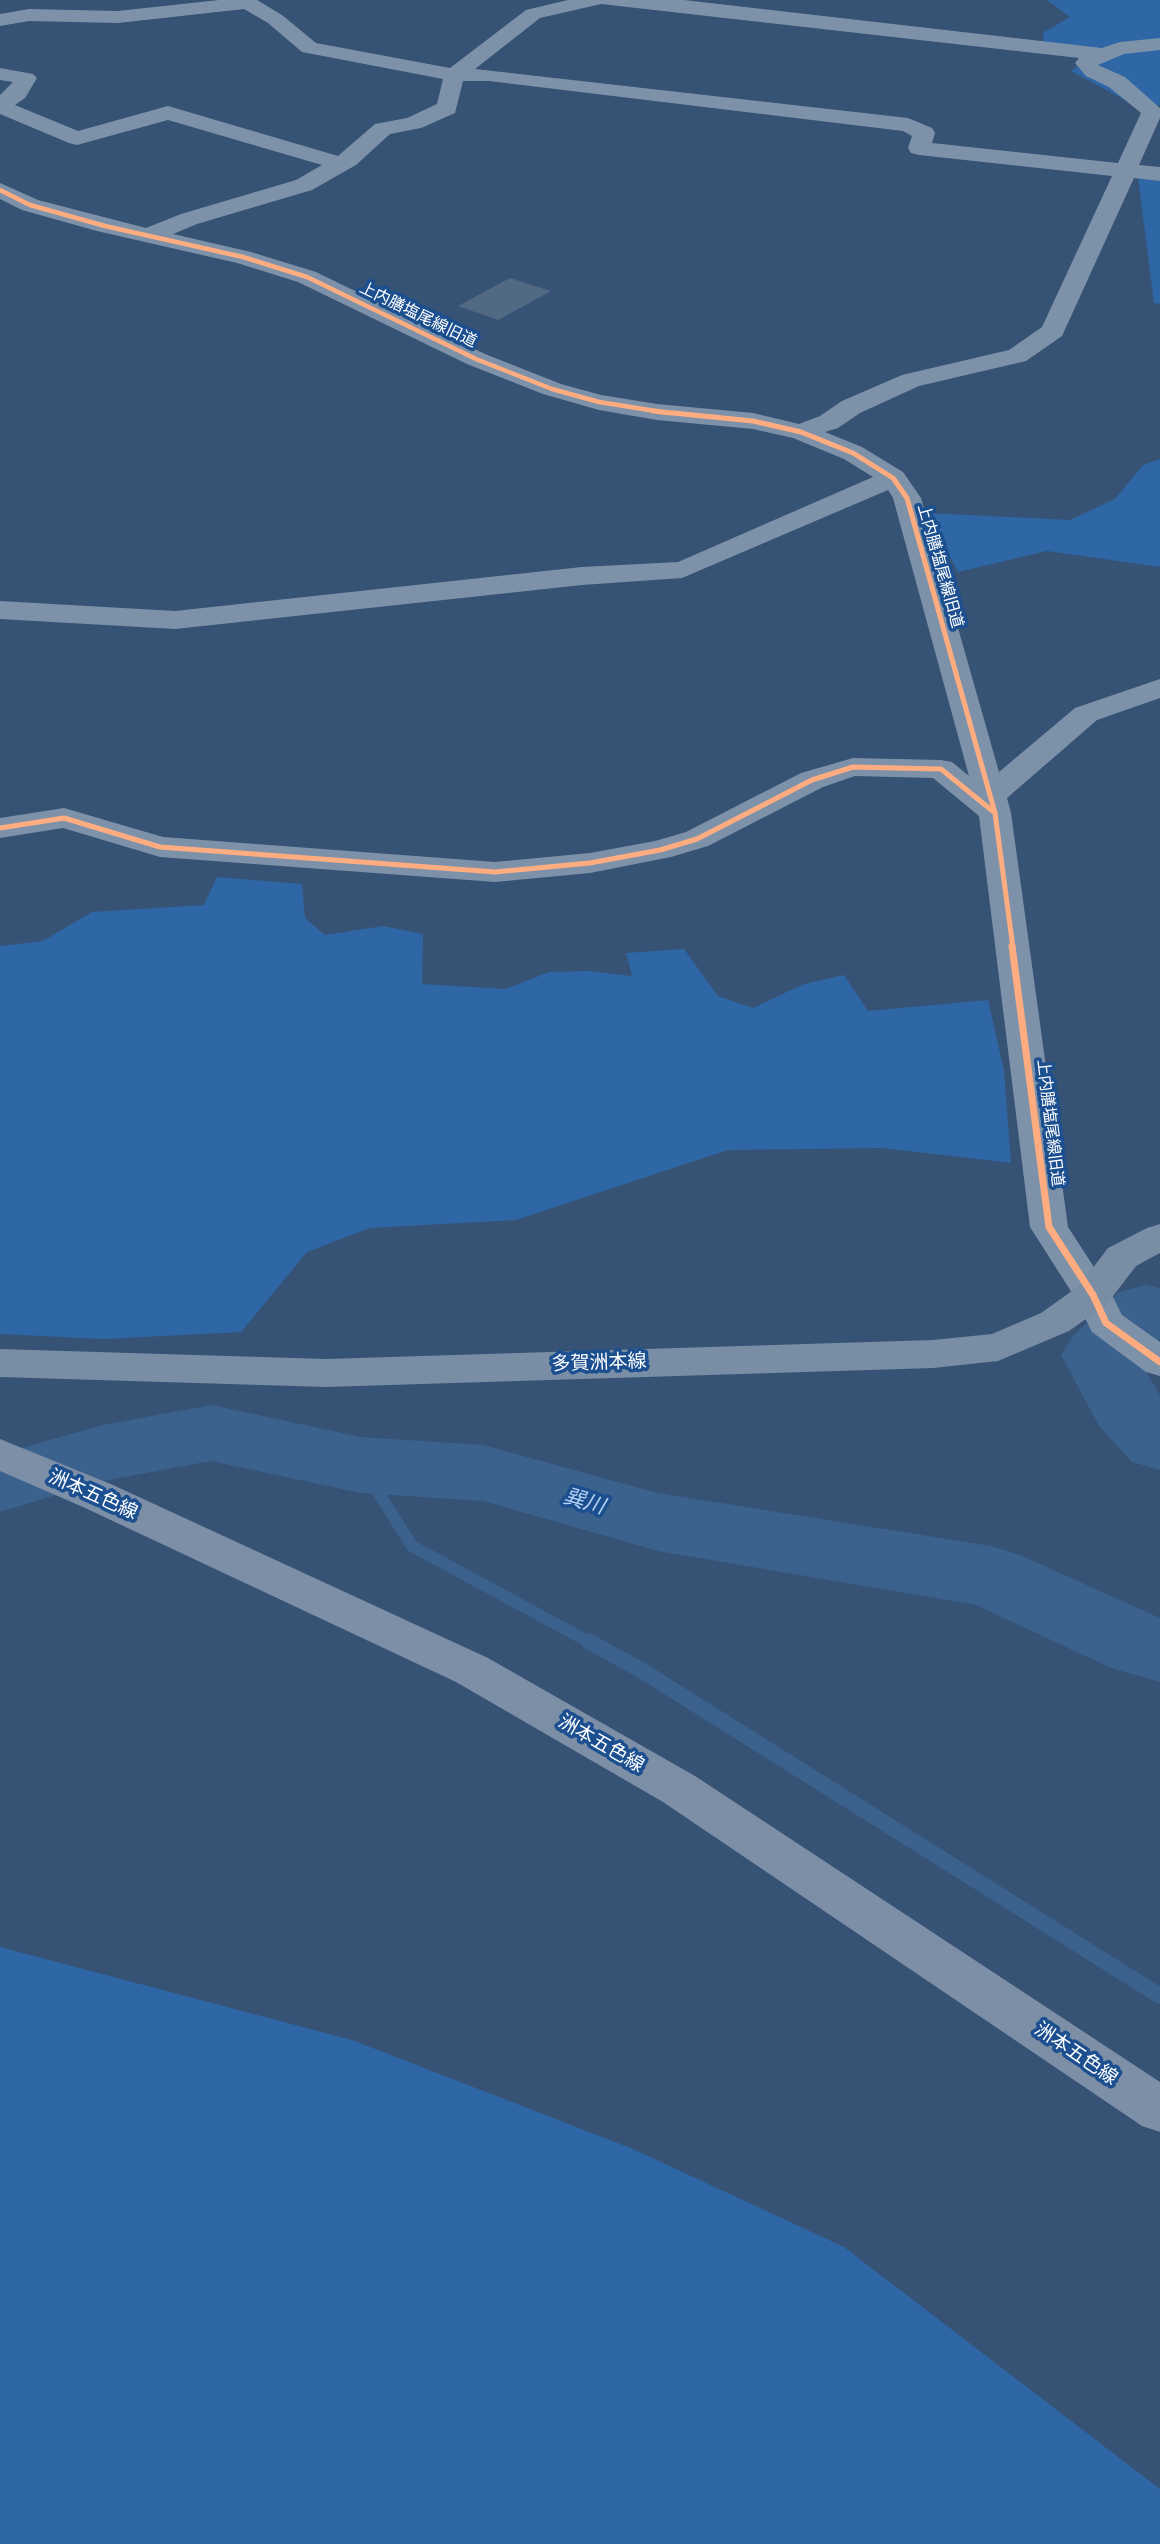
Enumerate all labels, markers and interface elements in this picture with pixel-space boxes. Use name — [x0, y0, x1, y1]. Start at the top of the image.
street label: 上内膳塩尾線旧道 — [356, 278, 480, 352]
street label: 上内膳塩尾線旧道 — [913, 502, 967, 630]
street label: 上内膳塩尾線旧道 — [1033, 1058, 1067, 1188]
street label: 多賀洲本線 — [551, 1350, 647, 1376]
street label: 洲本五色線 — [45, 1465, 141, 1525]
water label: 巽川 — [560, 1484, 608, 1520]
street label: 洲本五色線 — [554, 1710, 648, 1778]
street label: 洲本五色線 — [1030, 2018, 1122, 2090]

